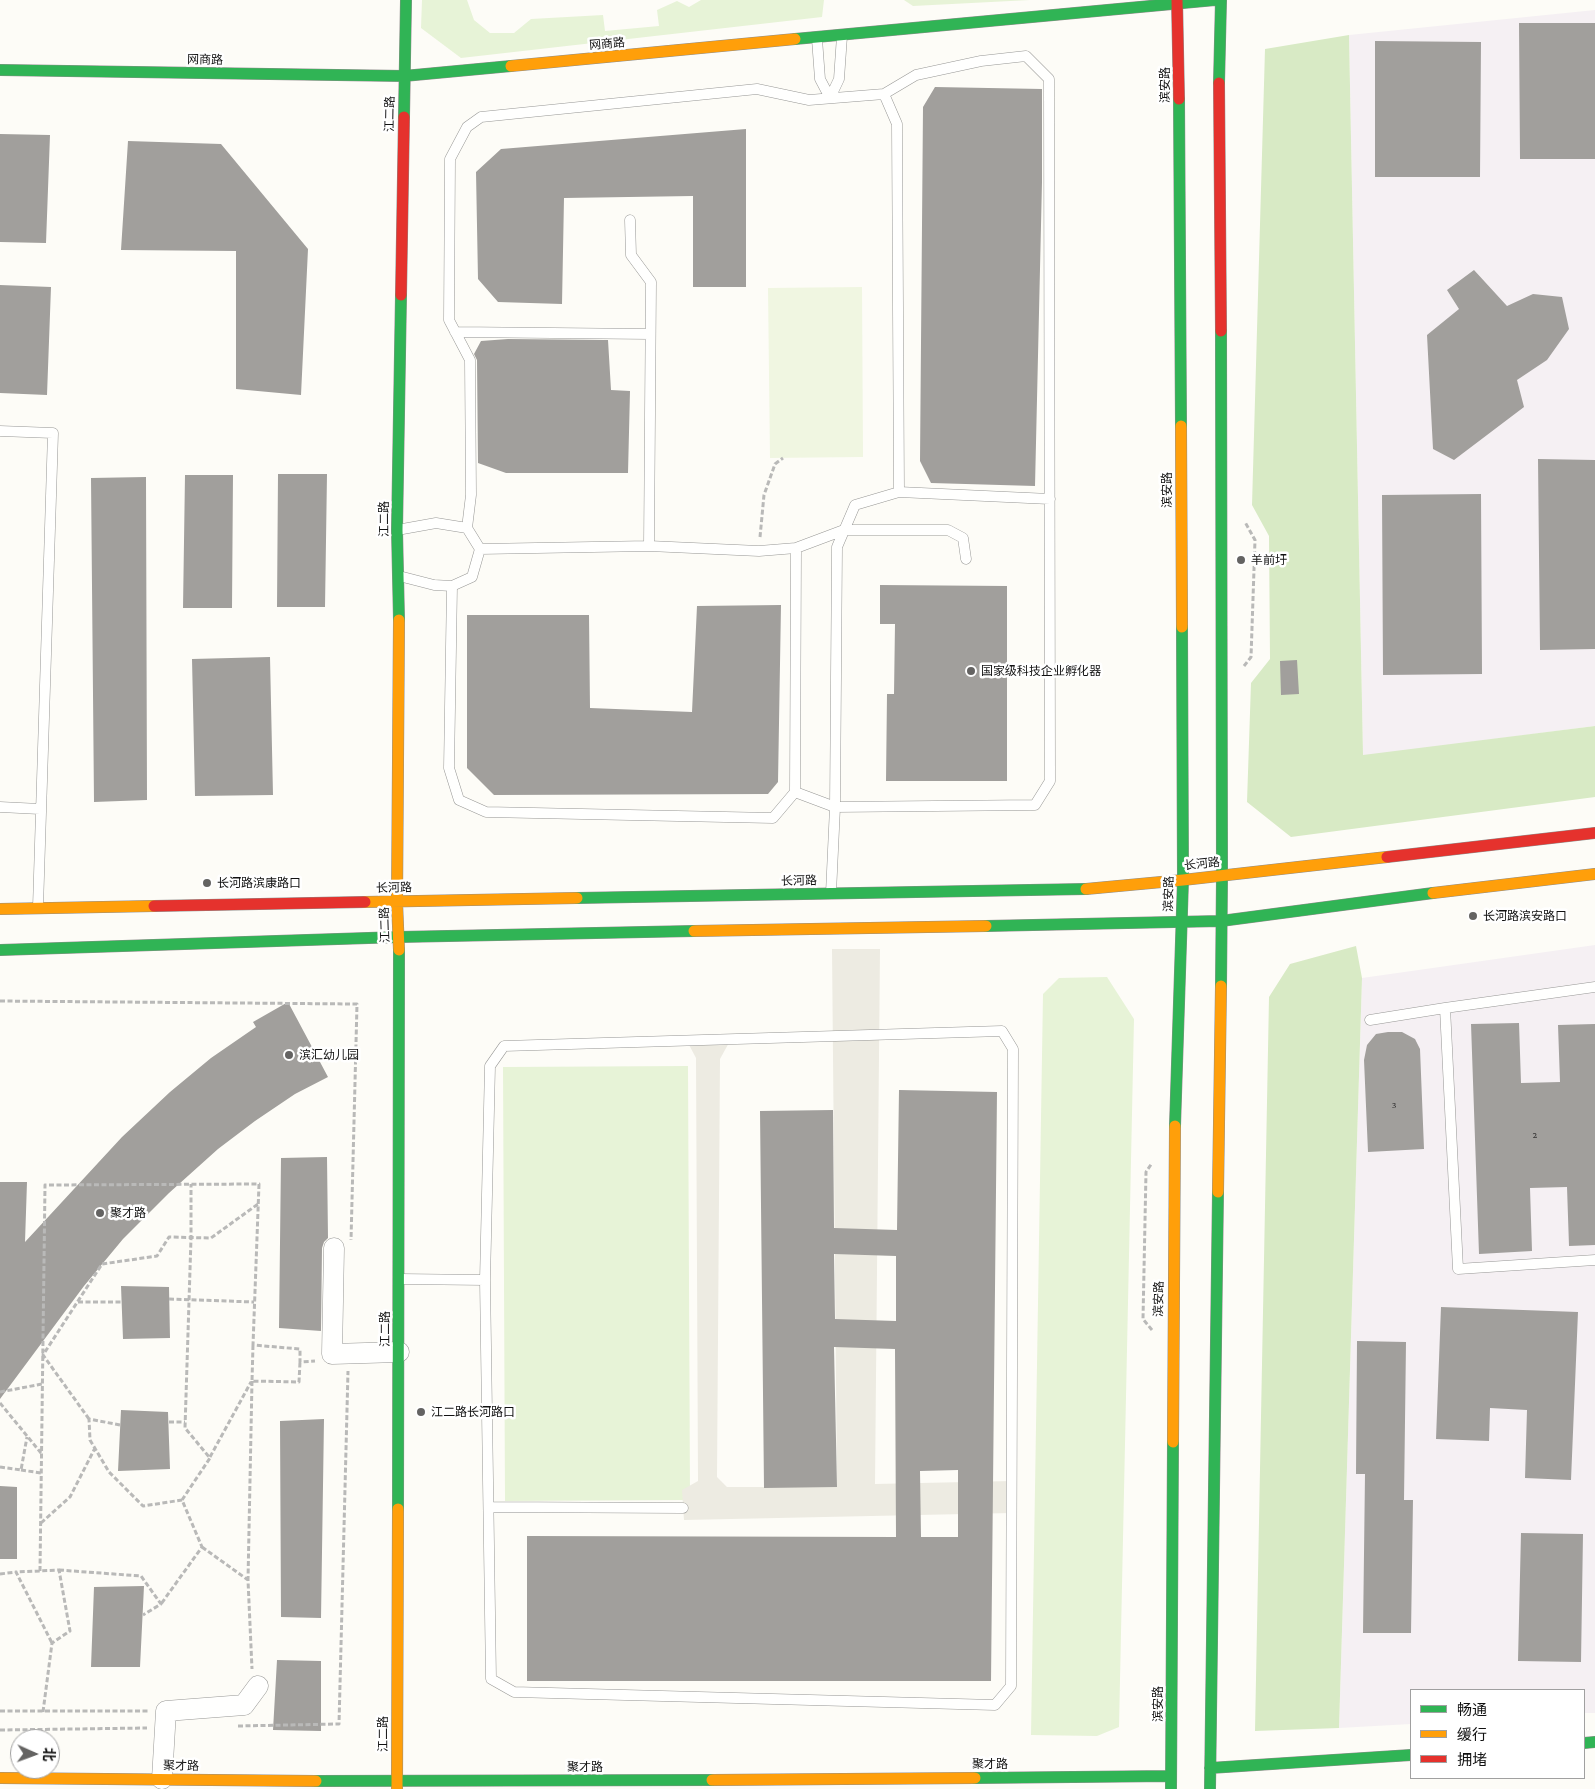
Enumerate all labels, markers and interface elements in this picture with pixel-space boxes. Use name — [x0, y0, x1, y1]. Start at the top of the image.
street label: 网商路 — [588, 35, 626, 53]
street label: 网商路 — [187, 52, 223, 68]
street label: 滨安路 — [1158, 67, 1172, 103]
street label: 江二路 — [382, 96, 398, 132]
street label: 滨安路 — [1160, 472, 1174, 508]
street label: 江二路 — [377, 501, 391, 537]
place label: 羊前圩 — [1251, 553, 1287, 567]
marker: 羊前圩 — [1235, 554, 1247, 566]
place label: 国家级科技企业孵化器 — [981, 664, 1101, 678]
marker: 国家级科技企业孵化器 — [965, 665, 977, 677]
street label: 长河路 — [1183, 855, 1221, 873]
street label: 长河路 — [781, 873, 817, 889]
place label: 长河路滨康路口 — [217, 876, 301, 890]
street label: 滨安路 — [1161, 876, 1177, 912]
marker: 长河路滨康路口 — [201, 877, 213, 889]
street label: 长河路 — [376, 880, 412, 896]
street label: 江二路 — [377, 907, 393, 943]
place label: 长河路滨安路口 — [1483, 909, 1567, 923]
marker: 长河路滨安路口 — [1467, 910, 1479, 922]
place label: 滨汇幼儿园 — [299, 1048, 359, 1062]
marker: 滨汇幼儿园 — [283, 1049, 295, 1061]
house number: 3 — [1392, 1099, 1396, 1111]
house number: 2 — [1533, 1129, 1537, 1141]
place label: 聚才路 — [110, 1206, 146, 1220]
marker: 聚才路 — [94, 1207, 106, 1219]
street label: 滨安路 — [1151, 1281, 1167, 1317]
street label: 江二路 — [378, 1311, 392, 1347]
place label: 江二路长河路口 — [431, 1405, 515, 1419]
marker: 江二路长河路口 — [415, 1406, 427, 1418]
street label: 滨安路 — [1151, 1686, 1165, 1722]
legend — [1410, 1689, 1585, 1779]
text: 畅通 — [1457, 1702, 1487, 1718]
street label: 江二路 — [376, 1716, 390, 1752]
text: 缓行 — [1457, 1727, 1487, 1743]
north arrow — [10, 1729, 60, 1779]
text: 北 — [41, 1747, 57, 1762]
text: 拥堵 — [1457, 1752, 1487, 1768]
street label: 聚才路 — [972, 1757, 1008, 1771]
street label: 聚才路 — [163, 1758, 199, 1774]
street label: 聚才路 — [567, 1760, 603, 1774]

